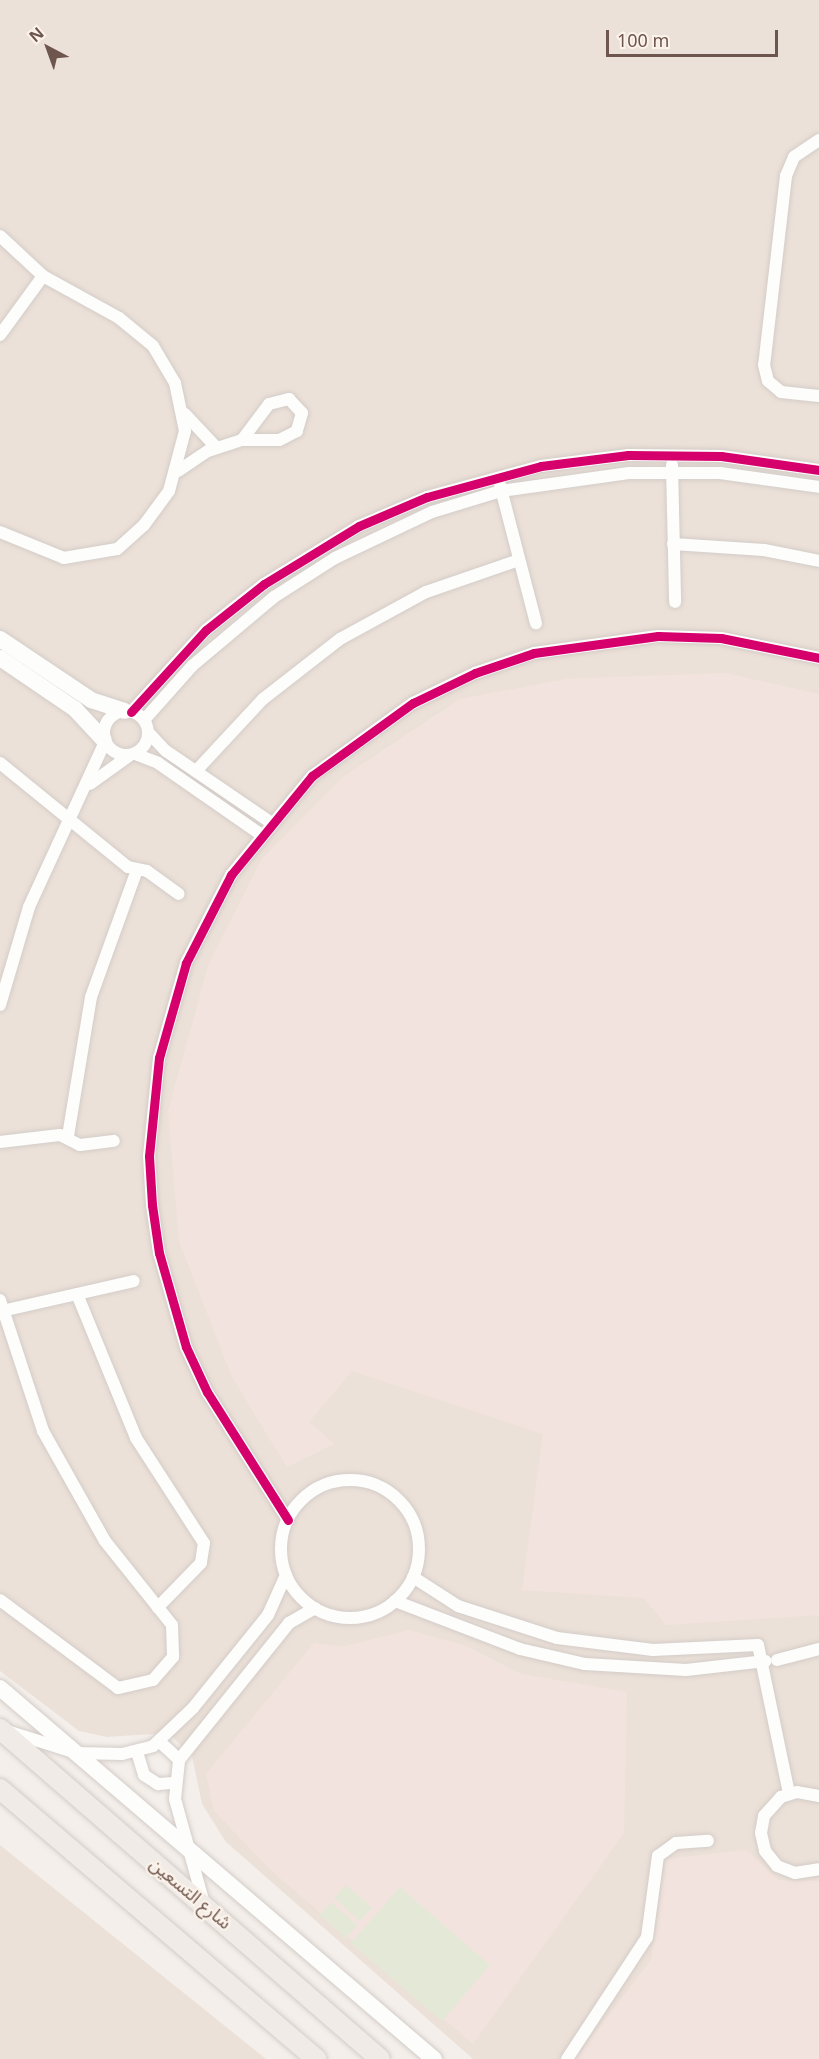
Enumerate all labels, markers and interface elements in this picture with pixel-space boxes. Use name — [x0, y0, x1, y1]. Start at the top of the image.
north arrow — [18, 18, 78, 78]
scale bar — [609, 18, 782, 56]
text: N — [24, 22, 48, 47]
text: 100 m — [617, 28, 669, 52]
street label: شارع التسعين — [146, 1853, 236, 1933]

